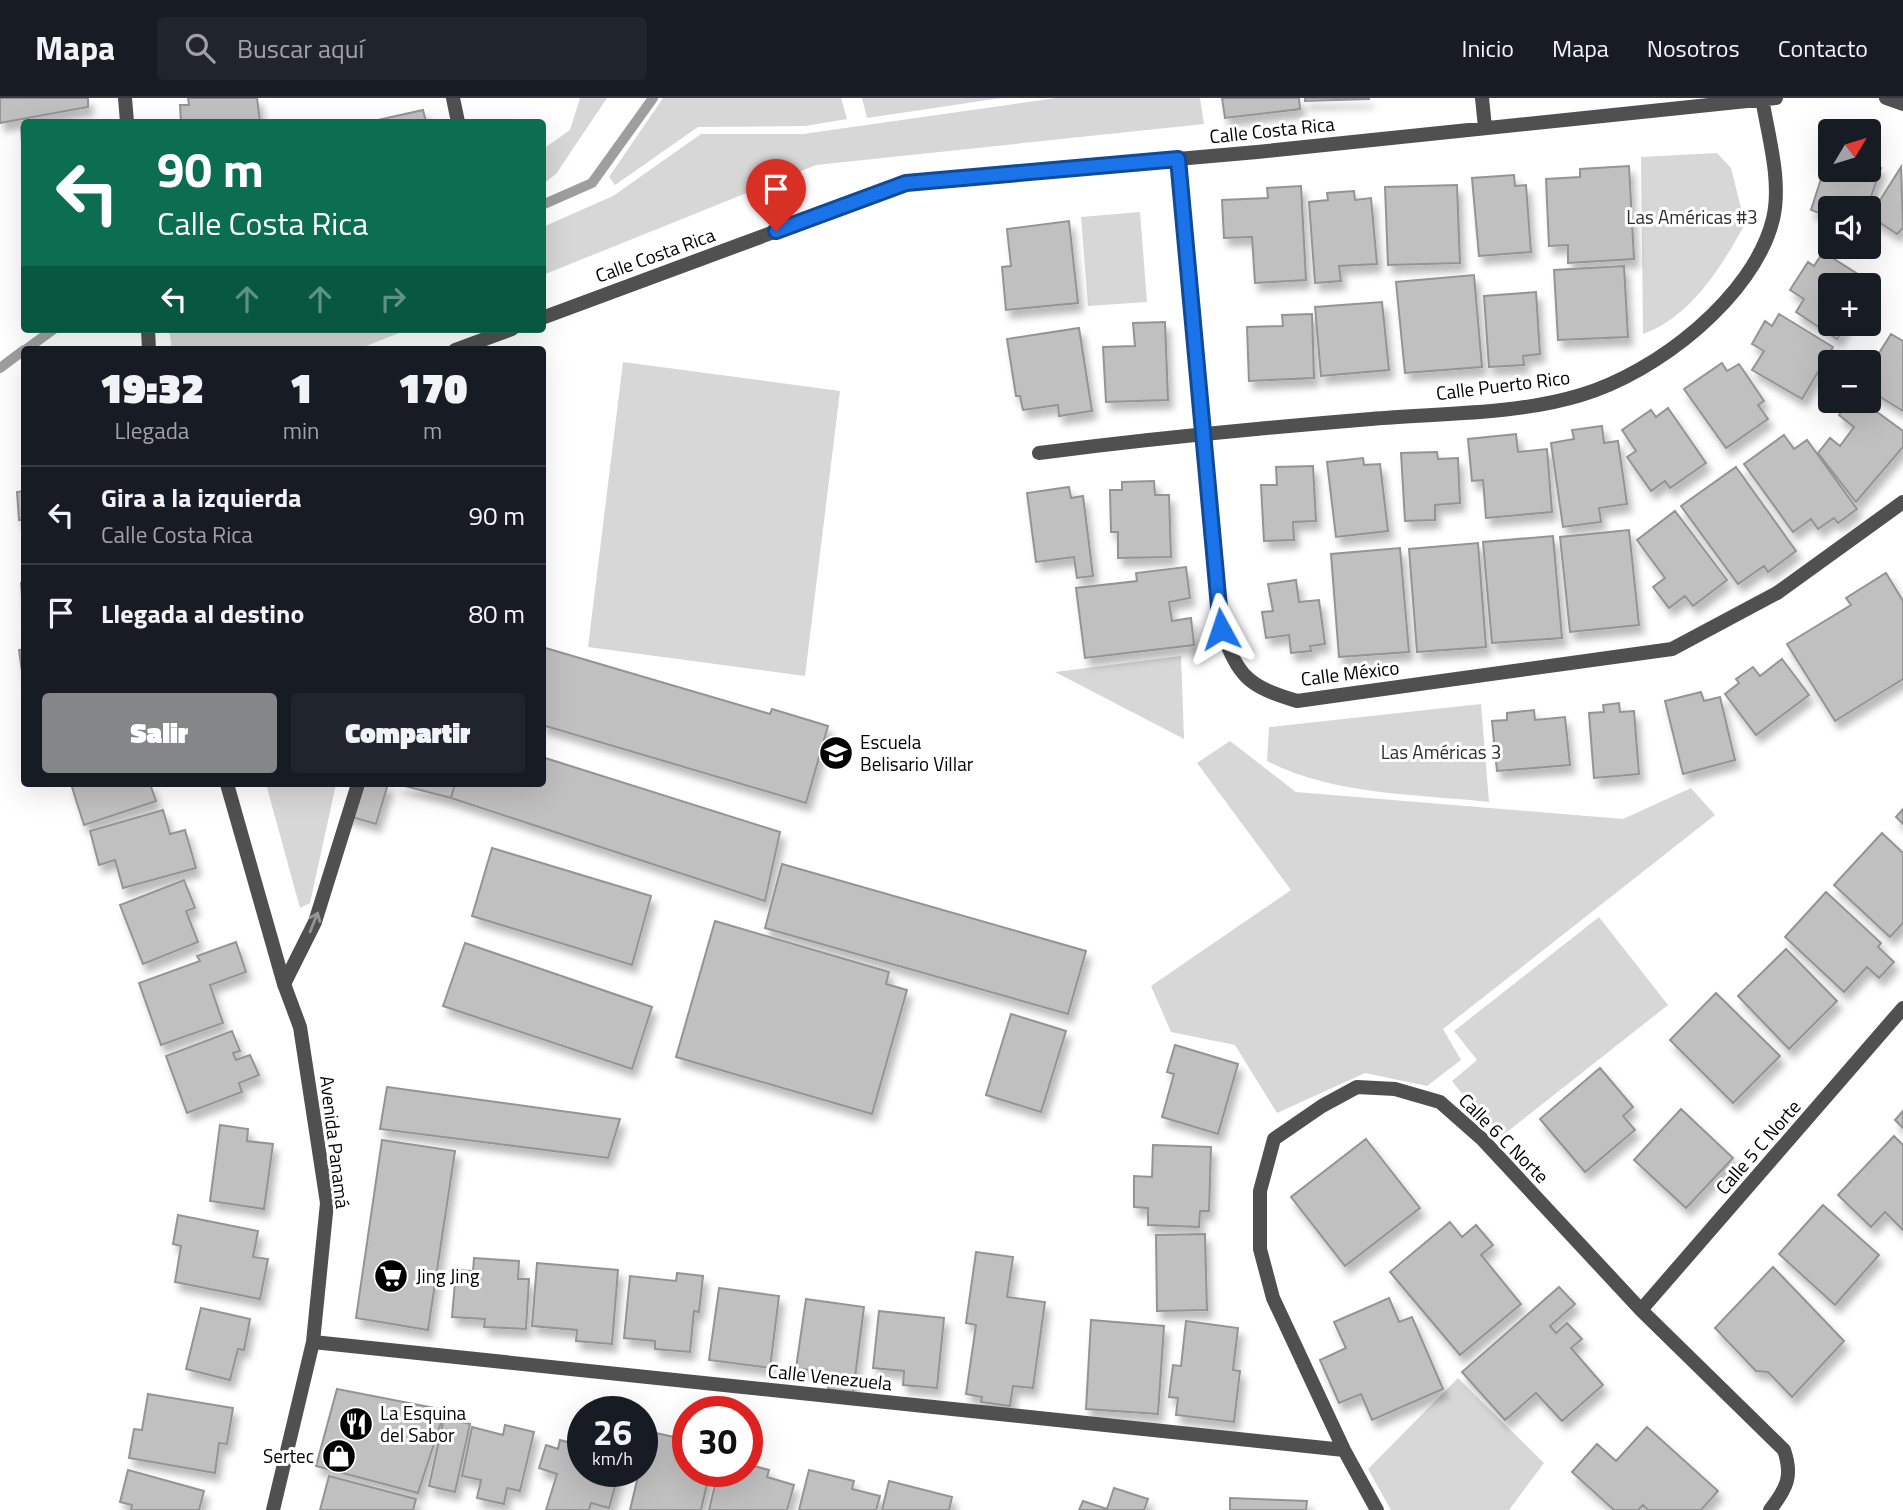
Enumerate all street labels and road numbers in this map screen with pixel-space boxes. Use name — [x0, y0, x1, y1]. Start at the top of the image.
street label: Calle Costa Rica — [1208, 108, 1336, 150]
street label: Calle Costa Rica — [591, 219, 719, 290]
street label: Calle Puerto Rico — [1434, 362, 1572, 407]
street label: Calle México — [1299, 652, 1401, 693]
street label: Avenida Panamá — [313, 1074, 358, 1210]
street label: Calle 6 C Norte — [1453, 1086, 1556, 1189]
street label: Calle 5 C Norte — [1708, 1093, 1807, 1200]
street label: Calle Venezuela — [767, 1356, 894, 1397]

